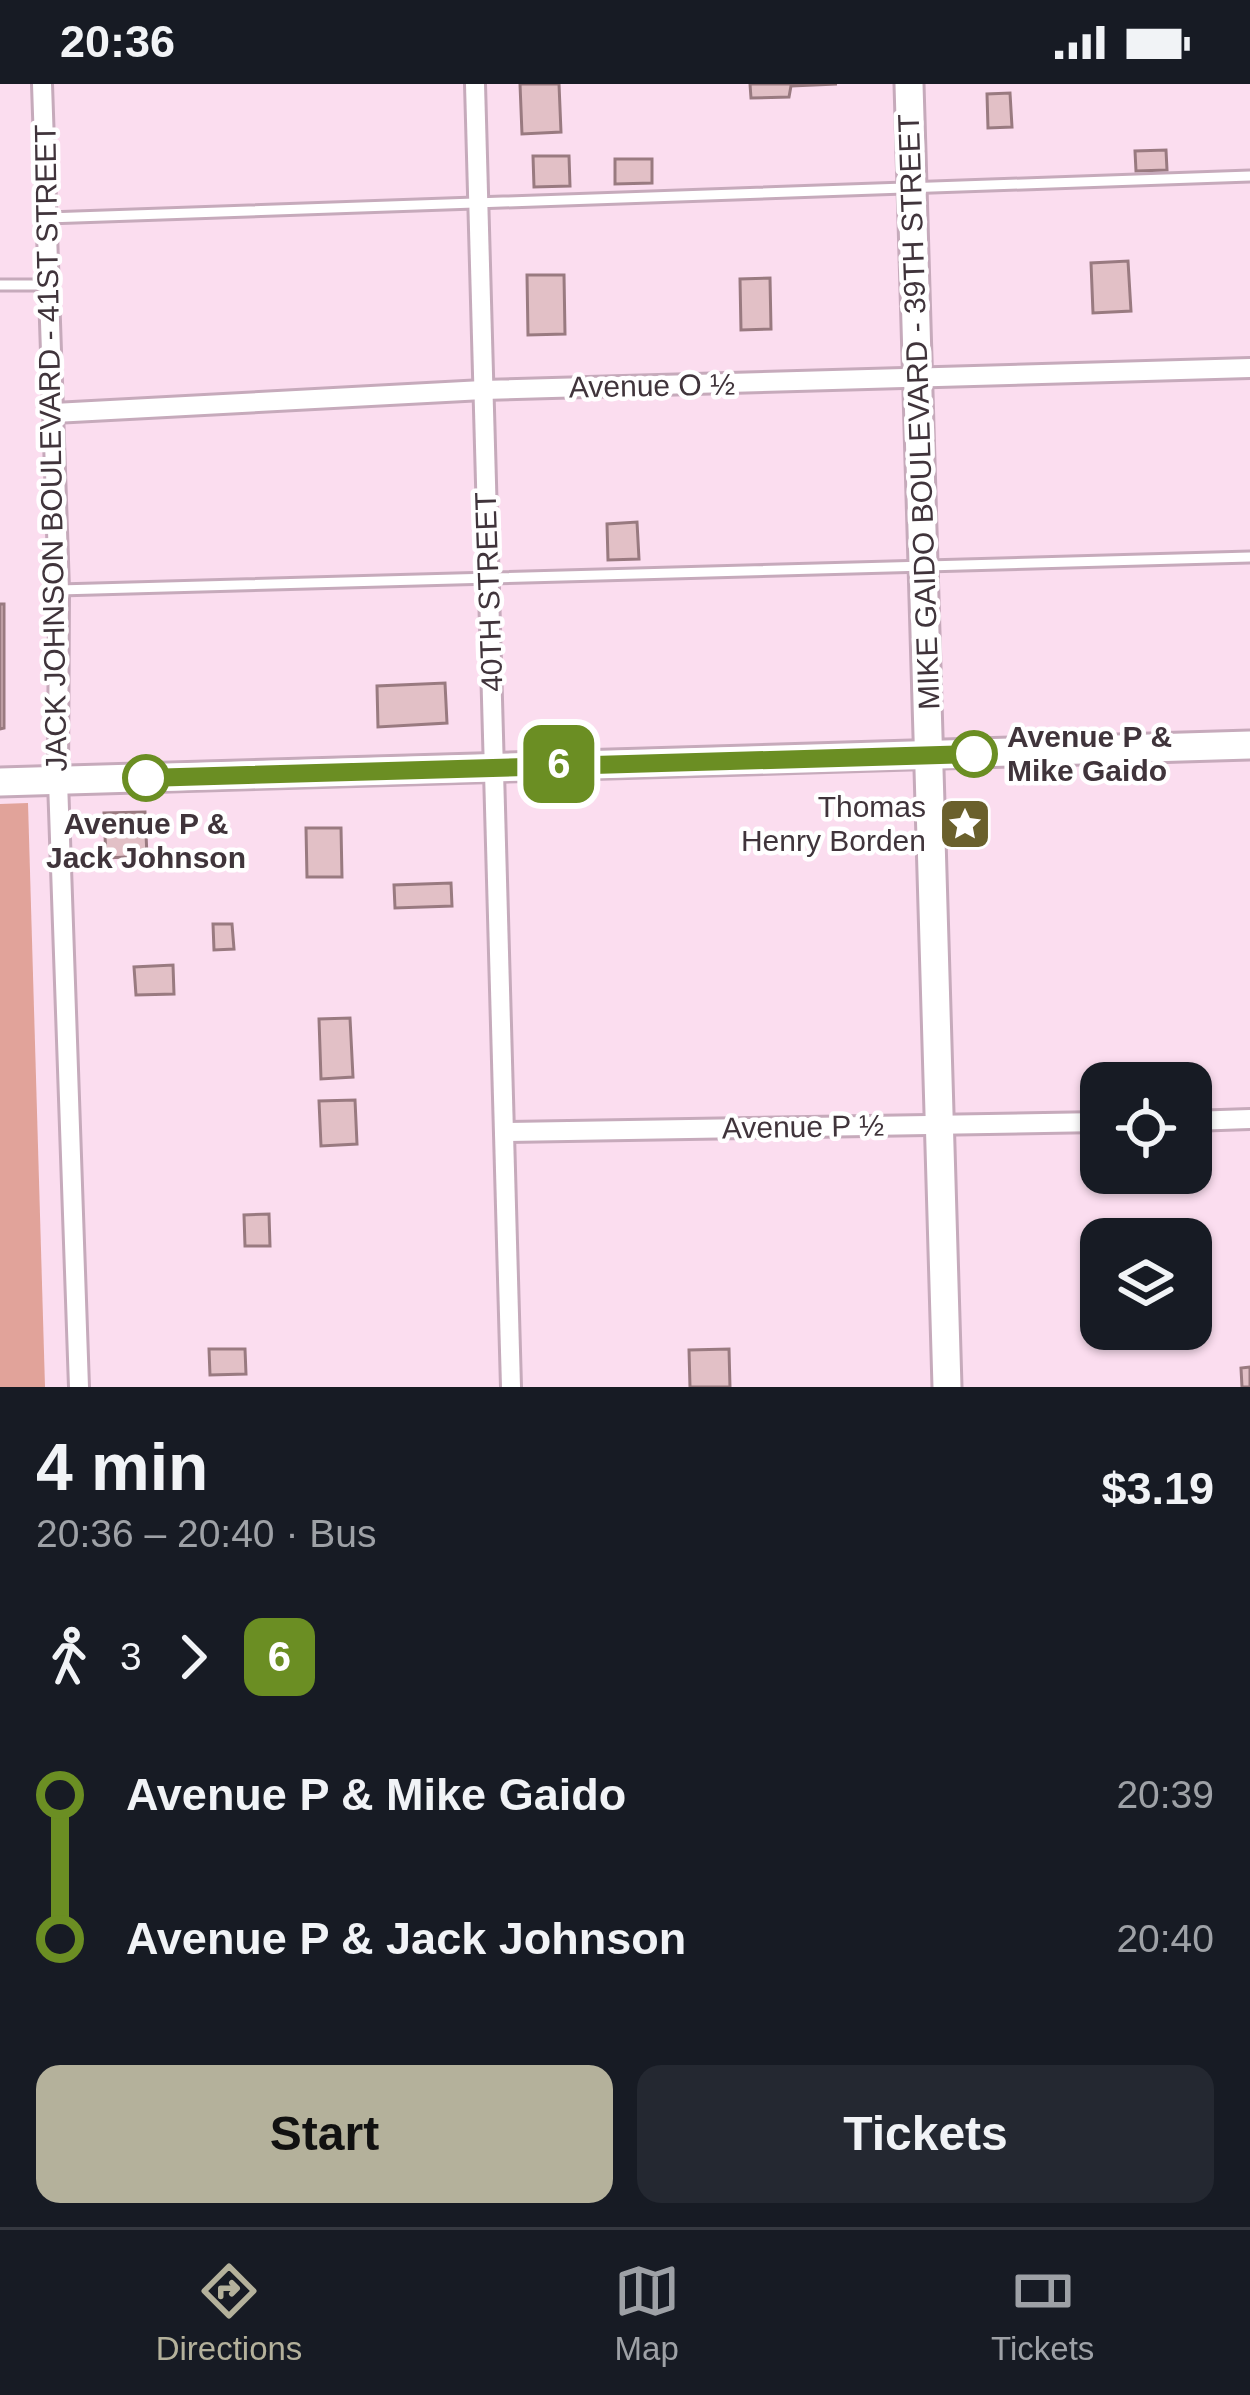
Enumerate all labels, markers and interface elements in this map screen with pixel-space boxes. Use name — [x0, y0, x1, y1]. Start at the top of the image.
text: 20:36 — [60, 16, 175, 67]
street label: MIKE GAIDO BOULEVARD - 39TH STREET — [892, 114, 945, 711]
street label: JACK JOHNSON BOULEVARD - 41ST STREET — [28, 124, 73, 772]
street label: Avenue O ½ — [569, 368, 735, 403]
street label: 40TH STREET — [469, 491, 508, 693]
place label: Avenue P & Mike Gaido — [1007, 720, 1172, 787]
line badge: 6 — [520, 725, 598, 803]
marker: Avenue P & Mike Gaido — [952, 732, 996, 776]
text: 6 — [547, 740, 571, 787]
marker: Avenue P & Jack Johnson — [124, 756, 168, 800]
place label: Thomas Henry Borden — [741, 790, 926, 857]
place icon: Thomas Henry Borden — [937, 796, 993, 852]
place label: Avenue P & Jack Johnson — [46, 807, 246, 874]
map controls — [1080, 1062, 1212, 1350]
button: locate — [1080, 1062, 1212, 1194]
street label: Avenue P ½ — [722, 1109, 884, 1144]
button: layers — [1080, 1218, 1212, 1350]
text: 4 min — [36, 1430, 208, 1504]
text: $3.19 — [1101, 1463, 1214, 1514]
text: 20:36 – 20:40 · Bus — [36, 1512, 376, 1555]
icon: walk — [36, 1624, 102, 1690]
icon: forward — [160, 1624, 226, 1690]
text: 6 — [268, 1633, 291, 1680]
text: 3 — [120, 1635, 142, 1678]
text: Avenue P & Mike Gaido — [126, 1769, 626, 1820]
text: 20:39 — [1116, 1773, 1214, 1816]
text: Avenue P & Jack Johnson — [126, 1913, 686, 1964]
text: 20:40 — [1116, 1917, 1214, 1960]
button: Start — [36, 2065, 613, 2203]
button: Tickets — [637, 2065, 1214, 2203]
tab: Directions — [156, 2258, 302, 2368]
tab: Map — [614, 2258, 680, 2368]
tab: Tickets — [991, 2258, 1094, 2368]

